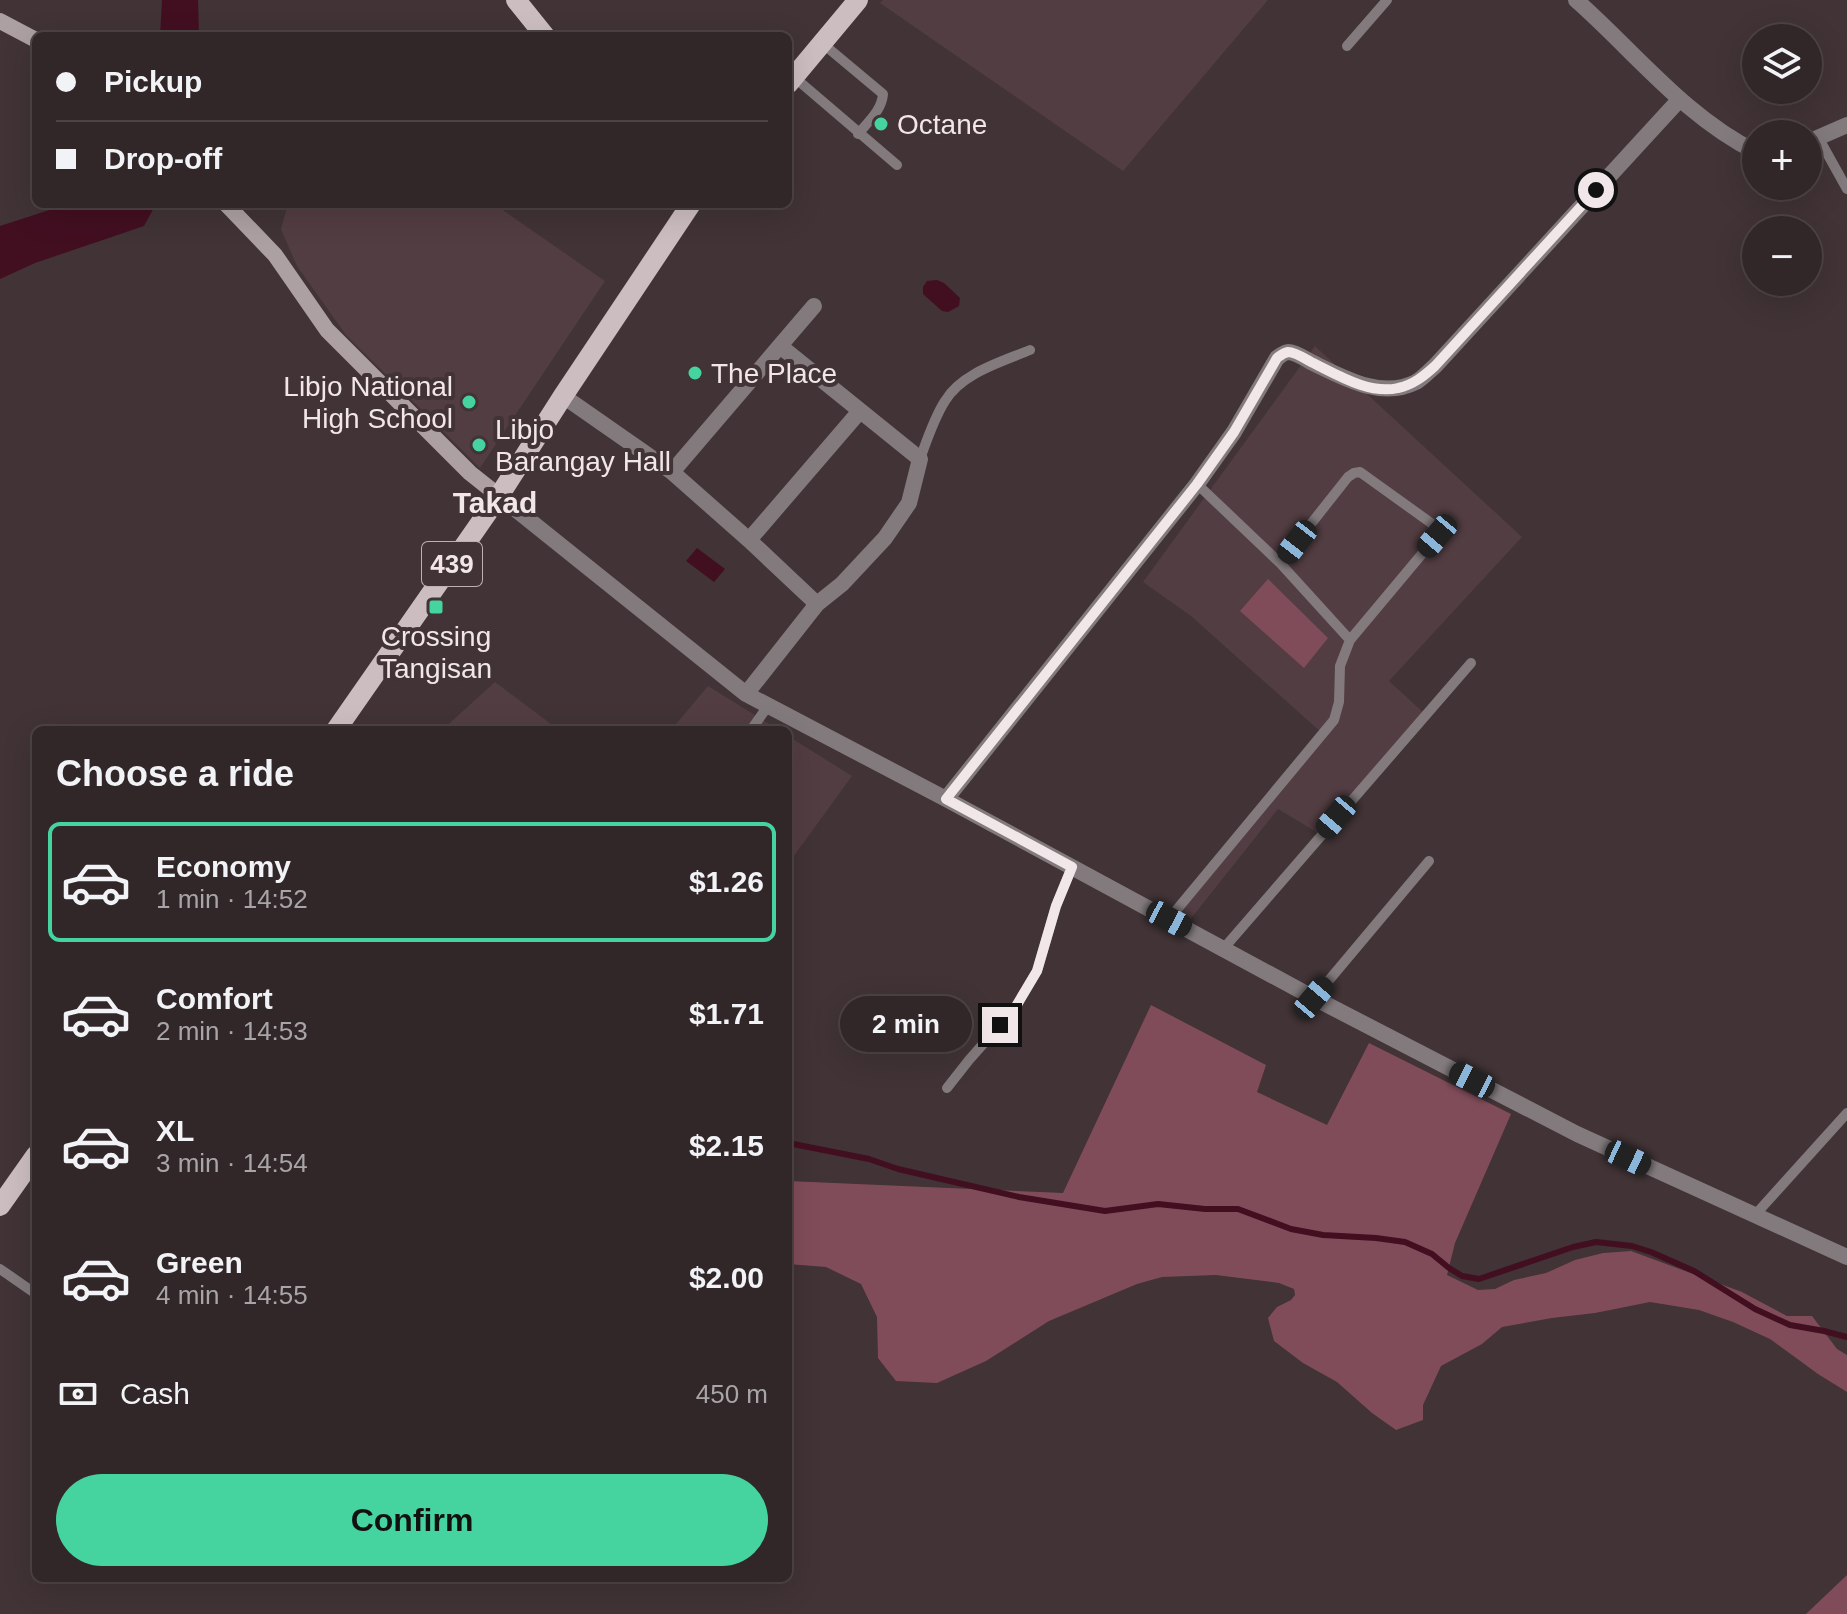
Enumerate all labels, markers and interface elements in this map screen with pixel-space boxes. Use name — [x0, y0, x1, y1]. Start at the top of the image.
map controls — [1742, 24, 1822, 296]
button: layers — [1742, 24, 1822, 104]
text: Pickup — [104, 65, 202, 98]
place label: Octane — [897, 109, 987, 140]
marker: Octane — [872, 115, 890, 133]
button: + — [1742, 120, 1822, 200]
text: Drop-off — [104, 142, 222, 175]
route start — [1578, 172, 1614, 208]
button: − — [1742, 216, 1822, 296]
place label: The Place — [711, 358, 837, 389]
marker: The Place — [686, 364, 704, 382]
place label: Libjo National High School — [283, 371, 453, 434]
marker: Libjo National High School — [460, 393, 478, 411]
place label: Libjo Barangay Hall — [495, 414, 671, 477]
marker: Libjo Barangay Hall — [470, 436, 488, 454]
district label: Takad — [453, 486, 537, 519]
car — [1412, 510, 1462, 562]
car — [1273, 516, 1321, 568]
road number: 439 — [422, 542, 482, 586]
marker: Crossing Tangisan — [427, 598, 445, 616]
place label: Crossing Tangisan — [380, 621, 492, 684]
text: Choose a ride — [56, 753, 294, 794]
car — [1311, 791, 1361, 843]
icon: car — [60, 846, 132, 918]
text: Economy — [156, 850, 291, 883]
text: $1.26 — [689, 865, 764, 898]
text: 1 min · 14:52 — [156, 884, 308, 914]
car — [1142, 897, 1196, 941]
car — [1289, 972, 1339, 1024]
icon: car — [60, 978, 132, 1050]
text: Comfort — [156, 982, 273, 1015]
text: $1.71 — [689, 997, 764, 1030]
callout: 2 min — [840, 997, 972, 1053]
route end — [982, 1007, 1018, 1043]
text: 2 min — [872, 1009, 940, 1039]
text: 2 min · 14:53 — [156, 1016, 308, 1046]
car — [1445, 1058, 1499, 1102]
icon: car — [60, 1110, 132, 1182]
text: XL — [156, 1114, 194, 1147]
text: $2.15 — [689, 1129, 764, 1162]
car — [1601, 1137, 1655, 1179]
text: 3 min · 14:54 — [156, 1148, 308, 1178]
icon: car — [60, 1242, 132, 1314]
text: Green — [156, 1246, 243, 1279]
text: $2.00 — [689, 1261, 764, 1294]
text: 4 min · 14:55 — [156, 1280, 308, 1310]
icon: cash — [56, 1372, 100, 1416]
text: Cash — [120, 1377, 190, 1410]
text: 450 m — [696, 1379, 768, 1409]
button: Confirm — [56, 1474, 768, 1566]

